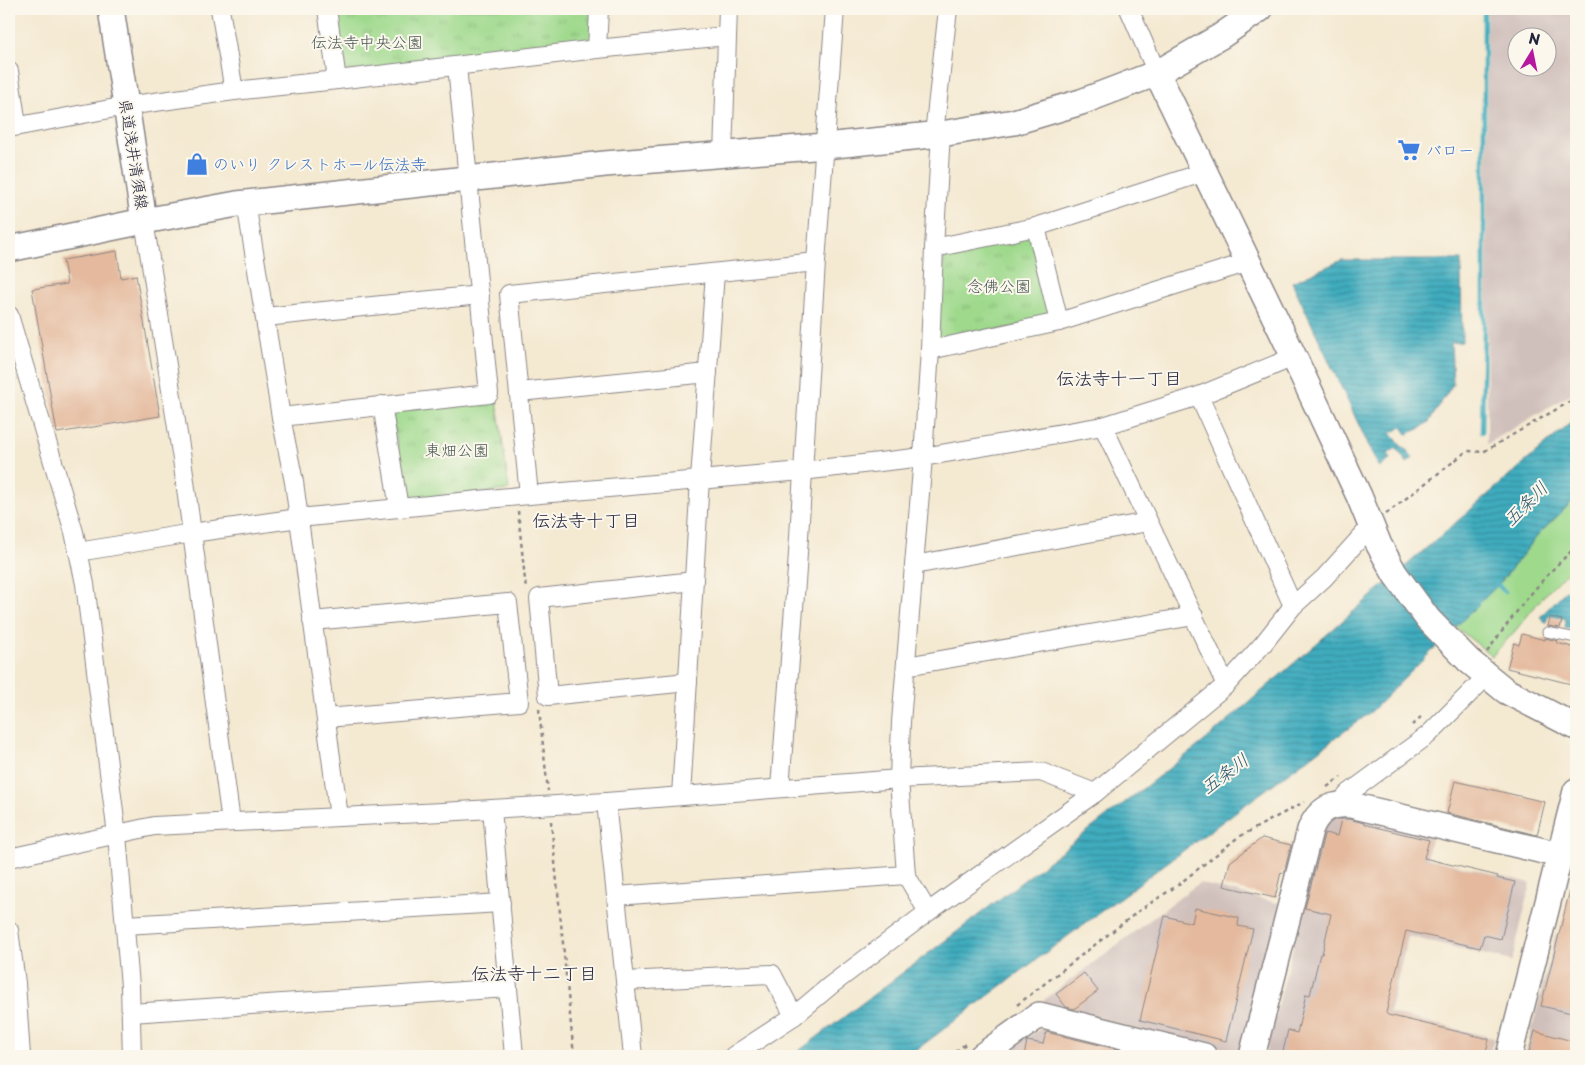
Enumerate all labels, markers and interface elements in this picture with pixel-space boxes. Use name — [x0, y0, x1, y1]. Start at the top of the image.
text: N — [1527, 27, 1542, 50]
north arrow — [1508, 28, 1558, 78]
park label: 伝法寺中央公園 — [311, 29, 423, 53]
street label: 県道浅井清須線 — [114, 97, 156, 211]
supermarket icon: バロー — [1396, 137, 1422, 163]
place label: バロー — [1426, 137, 1474, 161]
shop icon: のいり クレストホール伝法寺 — [184, 151, 210, 177]
place label: のいり クレストホール伝法寺 — [213, 151, 427, 175]
park label: 念佛公園 — [967, 273, 1031, 297]
district label: 伝法寺十一丁目 — [1056, 364, 1182, 391]
park label: 東畑公園 — [425, 437, 489, 461]
water label: 五条川 — [1496, 474, 1554, 532]
district label: 伝法寺十丁目 — [532, 506, 640, 533]
water label: 五条川 — [1194, 746, 1254, 800]
district label: 伝法寺十二丁目 — [471, 959, 597, 986]

